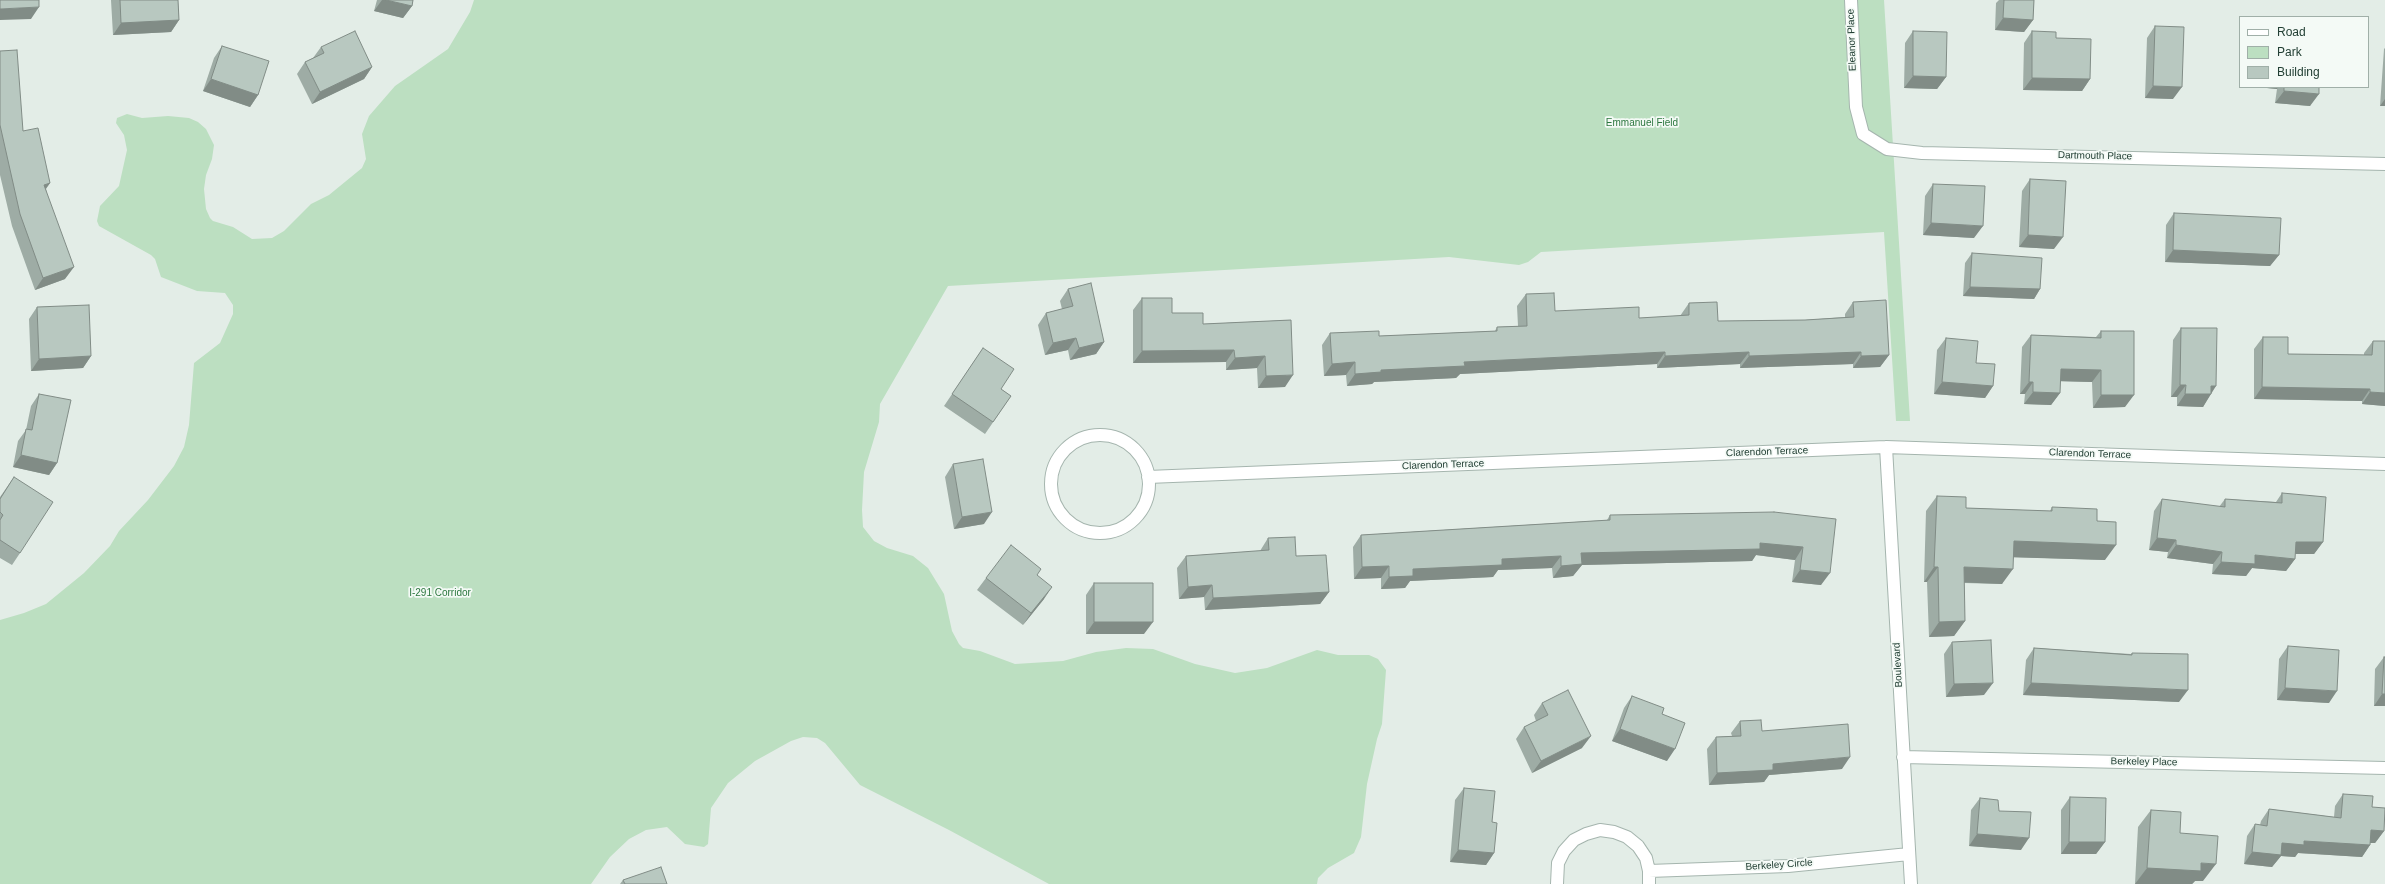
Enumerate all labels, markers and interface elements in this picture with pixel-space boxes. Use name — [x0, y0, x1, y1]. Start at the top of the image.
street label: Eleanor Place — [1845, 9, 1859, 71]
legend — [2239, 16, 2369, 88]
text: Road — [2277, 25, 2306, 39]
text: Park — [2277, 45, 2302, 59]
text: Building — [2277, 65, 2320, 79]
park label: Emmanuel Field — [1606, 117, 1678, 129]
street label: Dartmouth Place — [2058, 149, 2132, 163]
street label: Clarendon Terrace — [1726, 445, 1808, 459]
street label: Clarendon Terrace — [2049, 447, 2131, 461]
street label: Clarendon Terrace — [1402, 458, 1484, 472]
park label: I-291 Corridor — [409, 587, 471, 599]
street label: Boulevard — [1891, 642, 1905, 688]
street label: Berkeley Place — [2111, 755, 2177, 769]
street label: Berkeley Circle — [1745, 857, 1813, 873]

